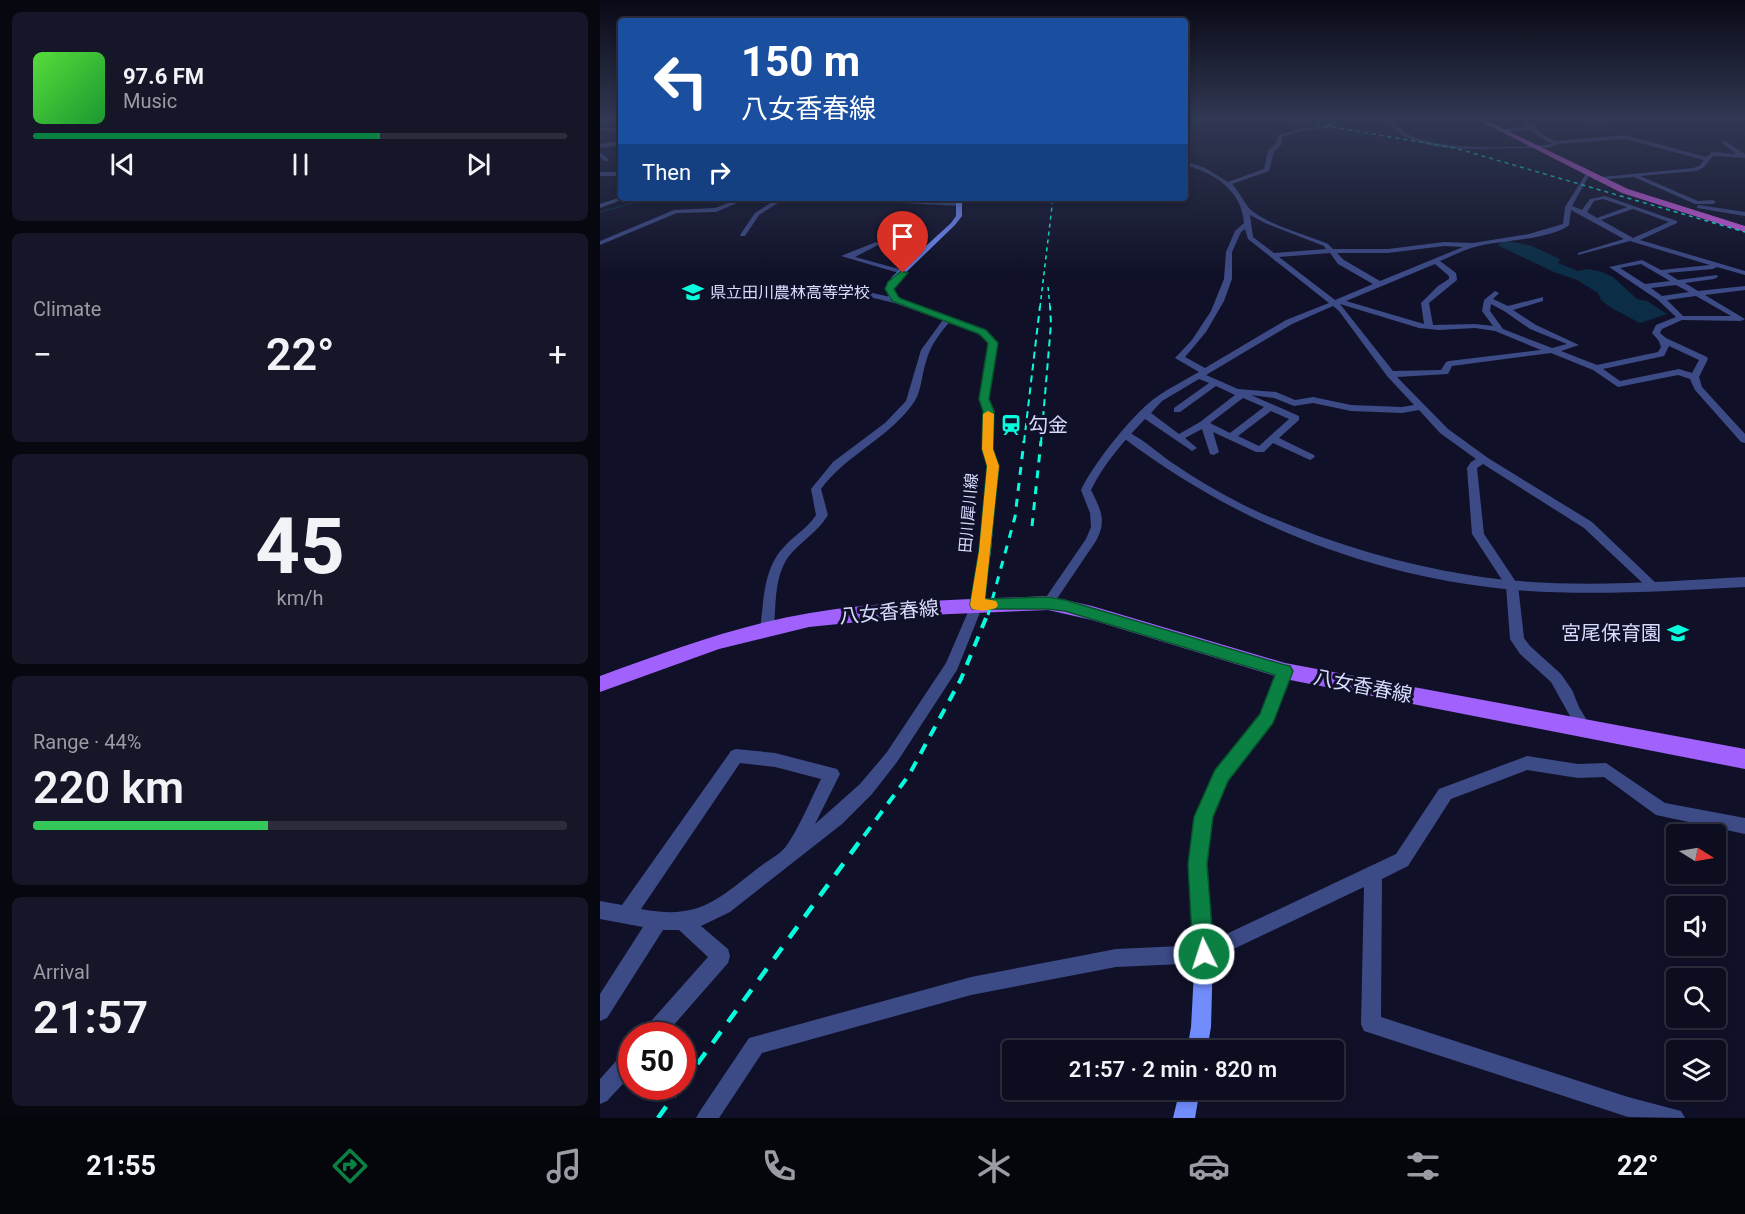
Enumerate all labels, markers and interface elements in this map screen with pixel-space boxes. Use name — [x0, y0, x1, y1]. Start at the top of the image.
text: 150 m — [741, 37, 860, 86]
icon: left — [642, 42, 720, 120]
text: 97.6 FM — [123, 64, 204, 89]
text: Music — [123, 89, 177, 113]
text: 八女香春線 — [741, 93, 876, 125]
icon: previous — [106, 148, 139, 181]
icon: pause — [284, 148, 317, 181]
icon: next — [462, 148, 495, 181]
icon: right — [703, 156, 736, 189]
text: Then — [642, 160, 691, 185]
pin — [877, 211, 928, 273]
icon: arrive — [886, 220, 919, 253]
school or university icon: 県立田川農林高等学校 — [681, 280, 705, 304]
place label: 県立田川農林高等学校 — [710, 283, 870, 302]
text: Climate — [33, 297, 101, 321]
text: 22° — [266, 328, 334, 381]
text: − — [33, 335, 52, 374]
text: + — [548, 335, 567, 374]
station icon: 勾金 — [999, 413, 1023, 437]
place label: 勾金 — [1028, 413, 1068, 437]
street label: 田川犀川線 — [956, 472, 981, 554]
text: 45 — [255, 501, 345, 592]
text: km/h — [277, 586, 323, 610]
street label: 八女香春線 — [838, 596, 940, 628]
place label: 宮尾保育園 — [1561, 621, 1661, 645]
school or university icon: 宮尾保育園 — [1666, 621, 1690, 645]
street label: 八女香春線 — [1312, 665, 1414, 707]
text: Range · 44% — [33, 730, 141, 754]
text: 220 km — [33, 761, 184, 814]
north arrow — [1666, 824, 1726, 884]
map controls — [1666, 824, 1726, 1100]
button: sound — [1666, 896, 1726, 956]
position arrow — [1172, 922, 1236, 986]
text: Arrival — [33, 960, 90, 984]
button: search — [1666, 968, 1726, 1028]
text: 21:57 — [33, 991, 148, 1044]
speed limit sign: 50 — [618, 1022, 696, 1100]
button: layers — [1666, 1040, 1726, 1100]
text: 21:57 · 2 min · 820 m — [1069, 1057, 1277, 1082]
icon: directions — [329, 1145, 371, 1187]
icon: music — [543, 1145, 585, 1187]
icon: phone — [758, 1145, 800, 1187]
icon: climate — [973, 1145, 1015, 1187]
icon: car — [1188, 1145, 1230, 1187]
icon: filters — [1402, 1145, 1444, 1187]
text: 21:55 — [86, 1150, 156, 1182]
text: 22° — [1617, 1150, 1659, 1182]

